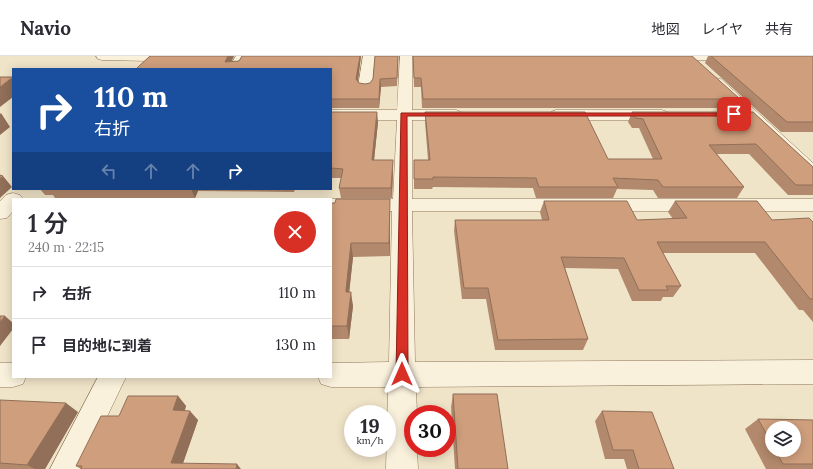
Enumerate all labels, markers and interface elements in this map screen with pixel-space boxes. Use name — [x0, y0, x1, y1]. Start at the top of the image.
text: Navio — [20, 16, 71, 40]
text: 地図 — [651, 20, 679, 38]
text: レイヤ — [701, 20, 743, 38]
text: 共有 — [765, 20, 793, 38]
text: 110 m — [94, 79, 168, 115]
icon: right — [28, 84, 80, 136]
pin — [717, 97, 751, 131]
icon: arrive — [723, 103, 745, 125]
text: 右折 — [94, 117, 130, 140]
icon: left — [98, 160, 120, 182]
icon: ahead — [140, 160, 162, 182]
icon: ahead — [182, 160, 204, 182]
icon: right — [224, 160, 246, 182]
text: 1 分 — [28, 208, 68, 239]
button: close — [274, 211, 316, 253]
text: 240 m · 22:15 — [28, 239, 104, 256]
icon: right — [28, 282, 50, 304]
text: 110 m — [278, 283, 316, 302]
text: 右折 — [62, 284, 92, 303]
icon: arrive — [28, 334, 50, 356]
text: 130 m — [276, 335, 316, 354]
text: 目的地に到着 — [62, 336, 152, 355]
position arrow — [381, 353, 423, 395]
speed limit sign: 30 — [404, 405, 456, 457]
text: 19 — [360, 413, 380, 438]
map controls — [765, 421, 801, 457]
button: layers — [765, 421, 801, 457]
text: km/h — [356, 434, 384, 447]

